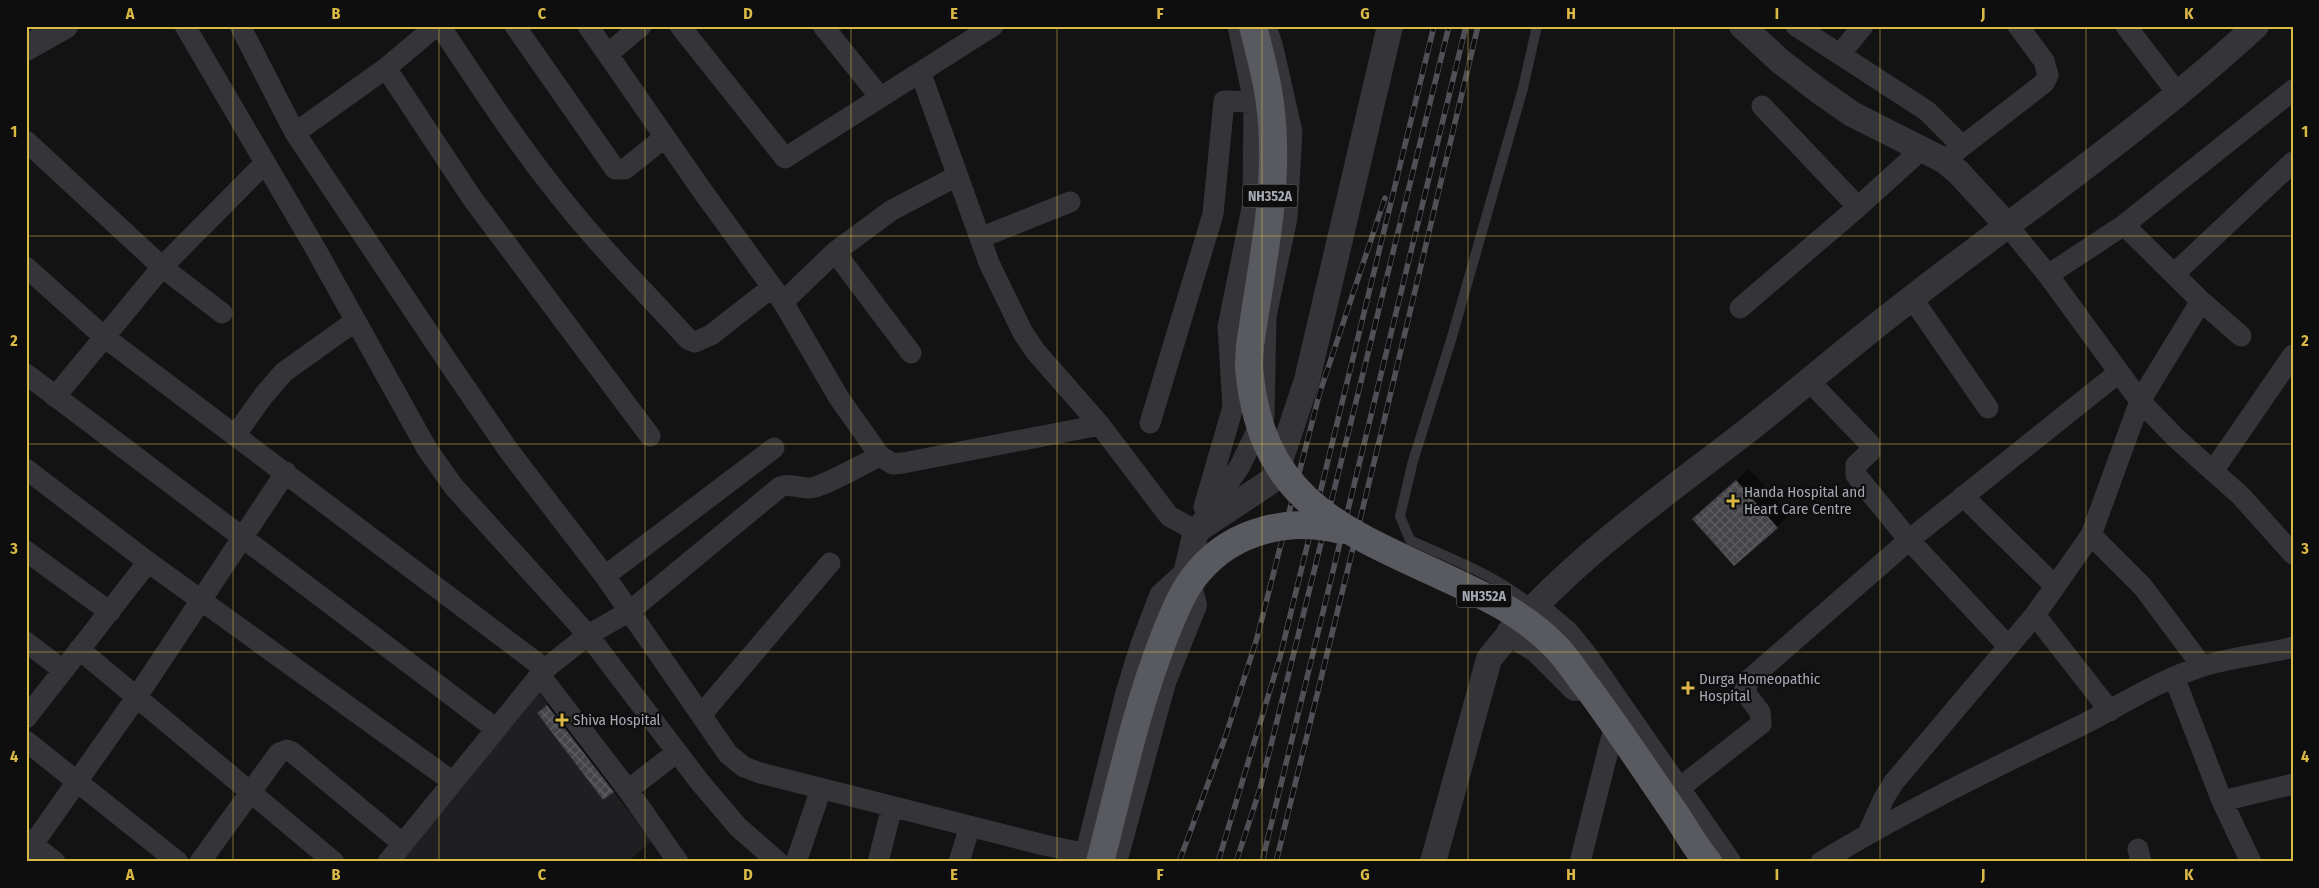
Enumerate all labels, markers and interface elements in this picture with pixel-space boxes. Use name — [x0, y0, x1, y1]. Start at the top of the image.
text: A — [125, 4, 135, 23]
text: B — [332, 4, 341, 23]
text: C — [538, 4, 547, 23]
text: D — [743, 4, 753, 23]
text: E — [950, 4, 958, 23]
text: F — [1156, 4, 1164, 23]
text: G — [1360, 4, 1370, 23]
text: H — [1566, 4, 1576, 23]
text: I — [1775, 4, 1779, 23]
text: J — [1980, 4, 1985, 23]
text: K — [2184, 4, 2194, 23]
text: 1 — [11, 122, 17, 141]
text: 1 — [2302, 122, 2308, 141]
road number: NH352A — [1242, 185, 1298, 208]
text: 2 — [9, 331, 18, 350]
text: 2 — [2300, 331, 2309, 350]
place label: Handa Hospital and Heart Care Centre — [1744, 483, 1865, 518]
marker: Handa Hospital and Heart Care Centre — [1726, 494, 1740, 508]
text: 3 — [9, 539, 18, 558]
text: 3 — [2300, 539, 2309, 558]
road number: NH352A — [1456, 584, 1512, 608]
place label: Durga Homeopathic Hospital — [1699, 670, 1821, 705]
marker: Durga Homeopathic Hospital — [1681, 681, 1695, 695]
place label: Shiva Hospital — [573, 711, 661, 729]
marker: Shiva Hospital — [555, 713, 569, 727]
text: 4 — [10, 747, 18, 766]
text: 4 — [2301, 747, 2309, 766]
text: A — [125, 865, 135, 884]
text: B — [332, 865, 341, 884]
text: C — [538, 865, 547, 884]
text: D — [743, 865, 753, 884]
text: E — [950, 865, 958, 884]
text: F — [1156, 865, 1164, 884]
text: G — [1360, 865, 1370, 884]
text: H — [1566, 865, 1576, 884]
text: I — [1775, 865, 1779, 884]
text: J — [1980, 865, 1985, 884]
text: K — [2184, 865, 2194, 884]

